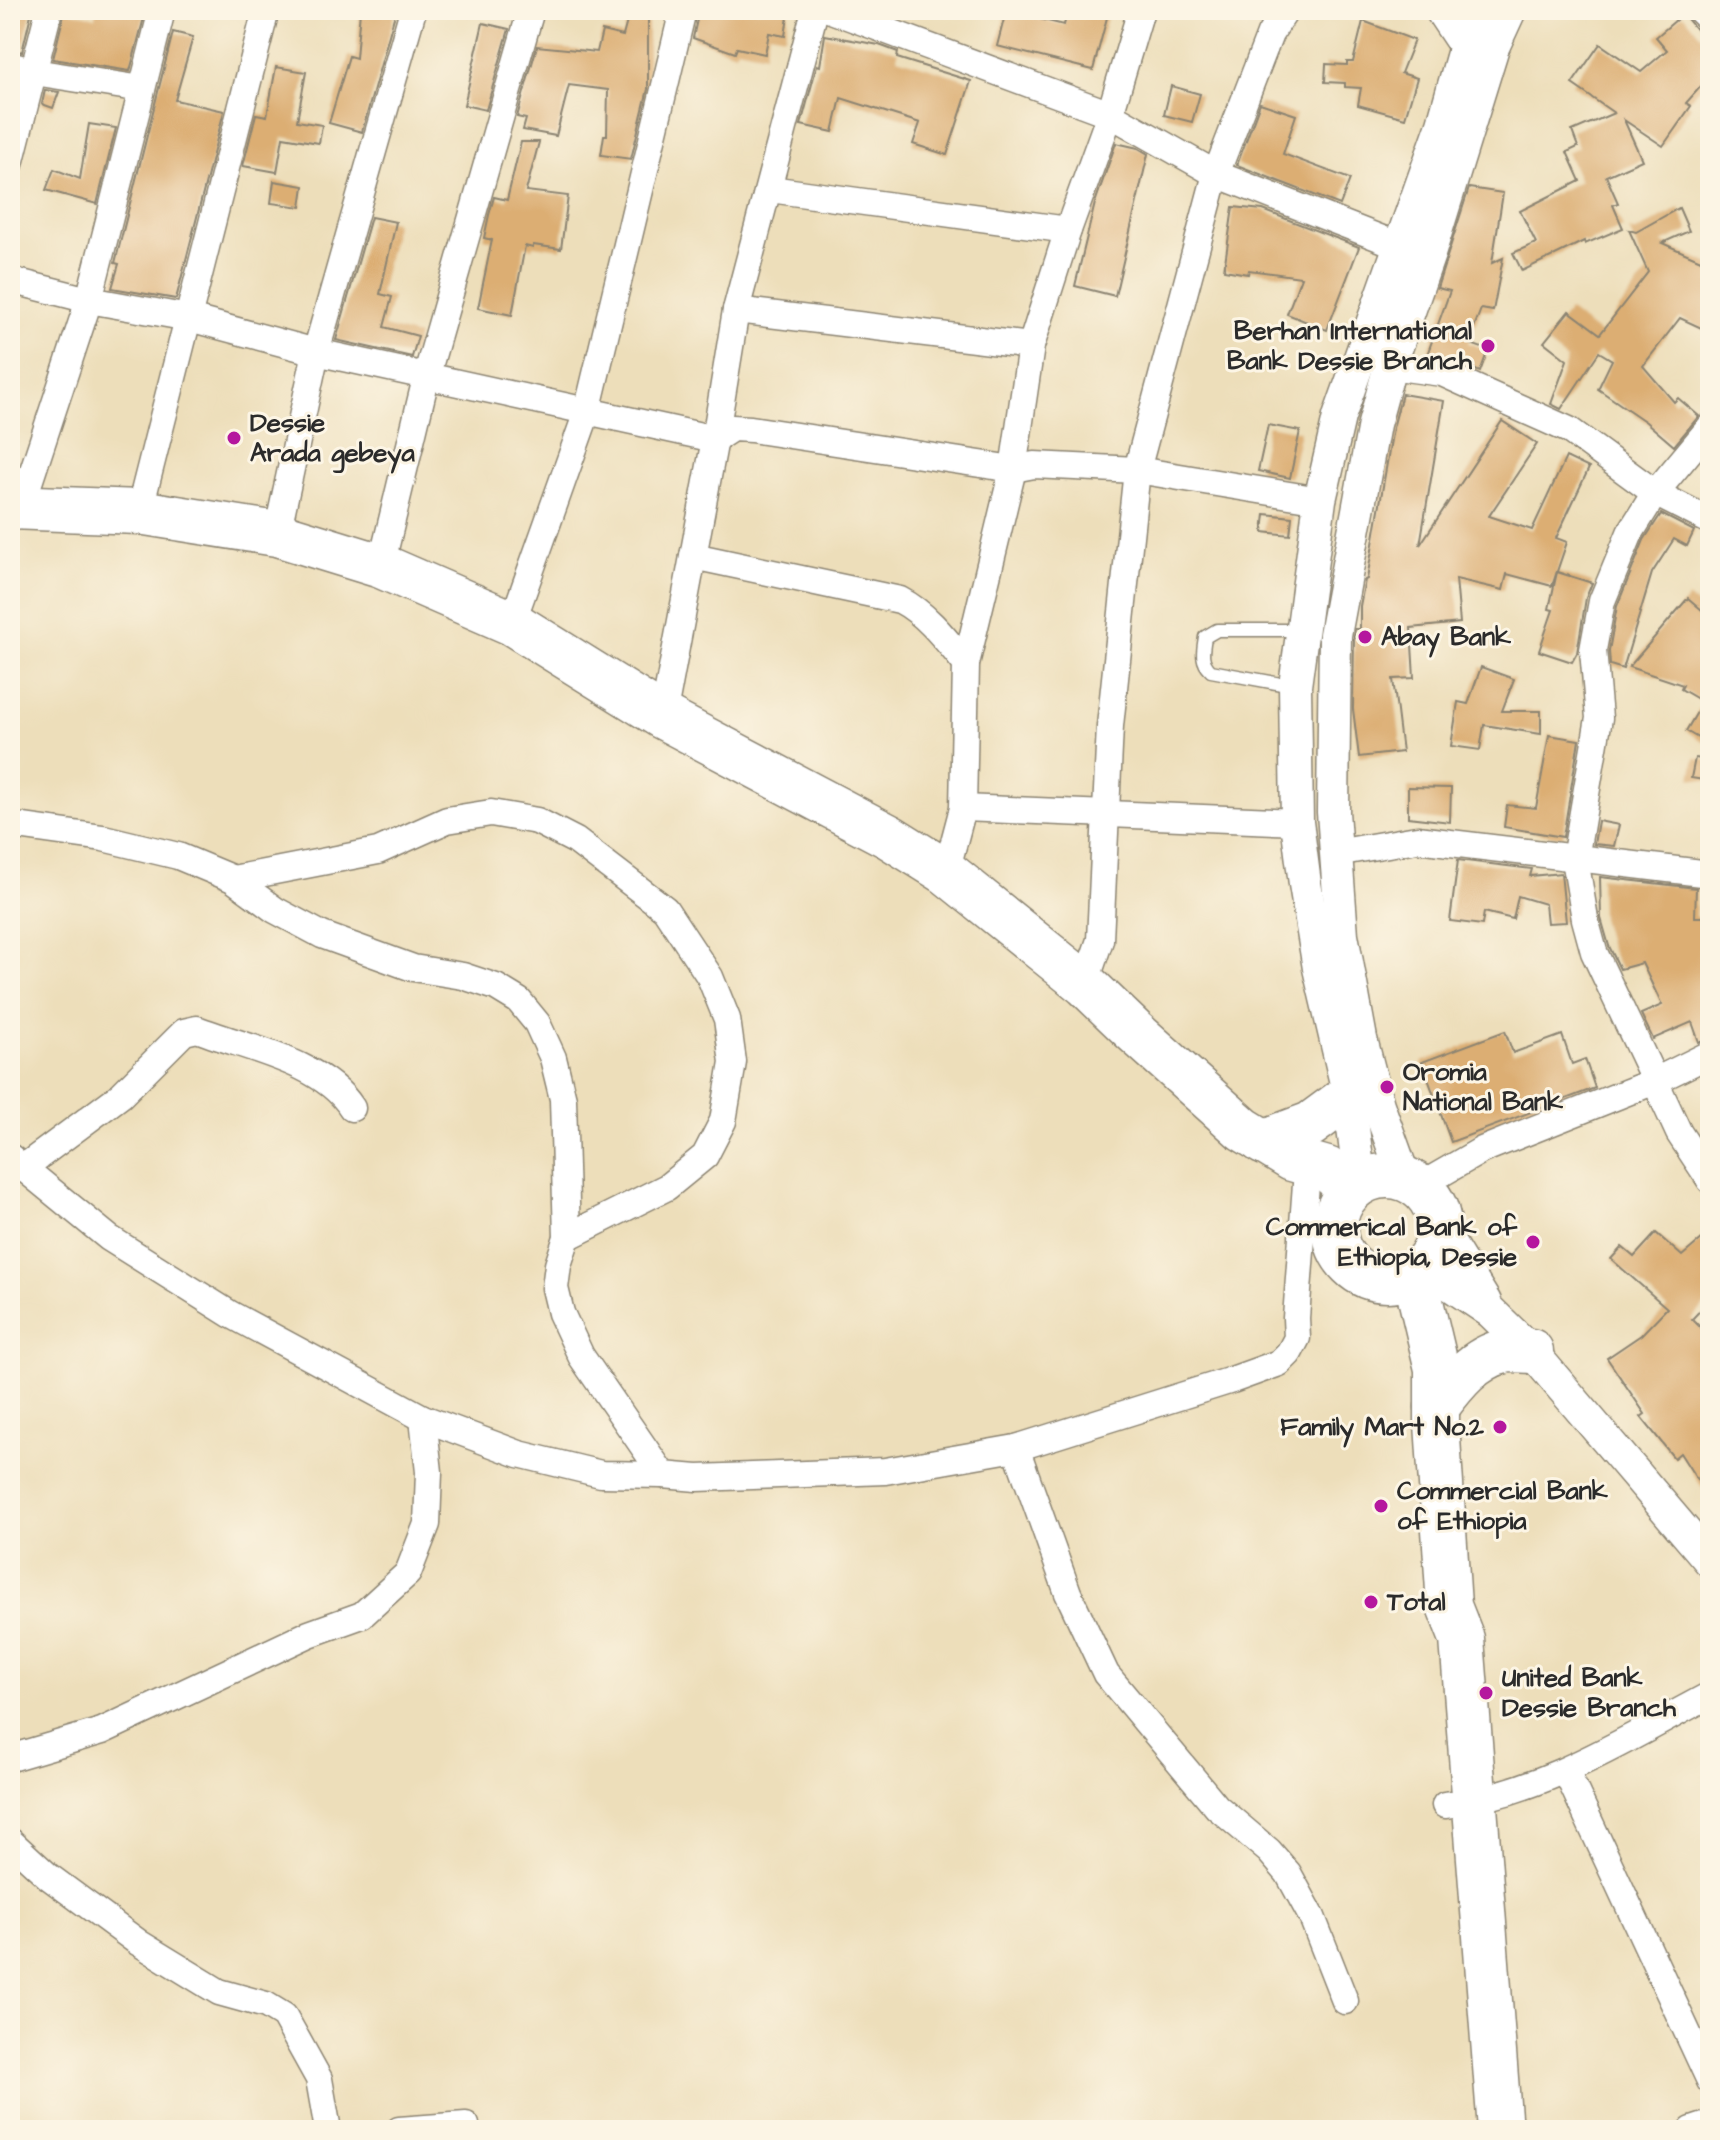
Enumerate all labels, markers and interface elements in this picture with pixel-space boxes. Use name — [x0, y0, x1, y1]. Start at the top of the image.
place label: Berhan International Bank Dessie Branch — [1227, 313, 1473, 379]
marker: Berhan International Bank Dessie Branch — [1479, 337, 1497, 355]
place label: Dessie Arada gebeya — [250, 405, 416, 474]
marker: Dessie Arada gebeya — [225, 429, 243, 447]
place label: Abay Bank — [1381, 619, 1512, 658]
marker: Abay Bank — [1356, 628, 1374, 646]
place label: Oromia National Bank — [1403, 1054, 1564, 1120]
marker: Oromia National Bank — [1378, 1078, 1396, 1096]
place label: Commerical Bank of Ethiopia, Dessie — [1266, 1209, 1518, 1275]
marker: Commerical Bank of Ethiopia, Dessie — [1524, 1233, 1542, 1251]
place label: Family Mart No.2 — [1280, 1409, 1484, 1448]
marker: Family Mart No.2 — [1491, 1418, 1509, 1436]
place label: Commercial Bank of Ethiopia — [1397, 1473, 1609, 1539]
marker: Commercial Bank of Ethiopia — [1372, 1497, 1390, 1515]
place label: Total — [1386, 1584, 1446, 1620]
marker: Total — [1362, 1593, 1380, 1611]
place label: United Bank Dessie Branch — [1502, 1660, 1677, 1726]
marker: United Bank Dessie Branch — [1477, 1684, 1495, 1702]

